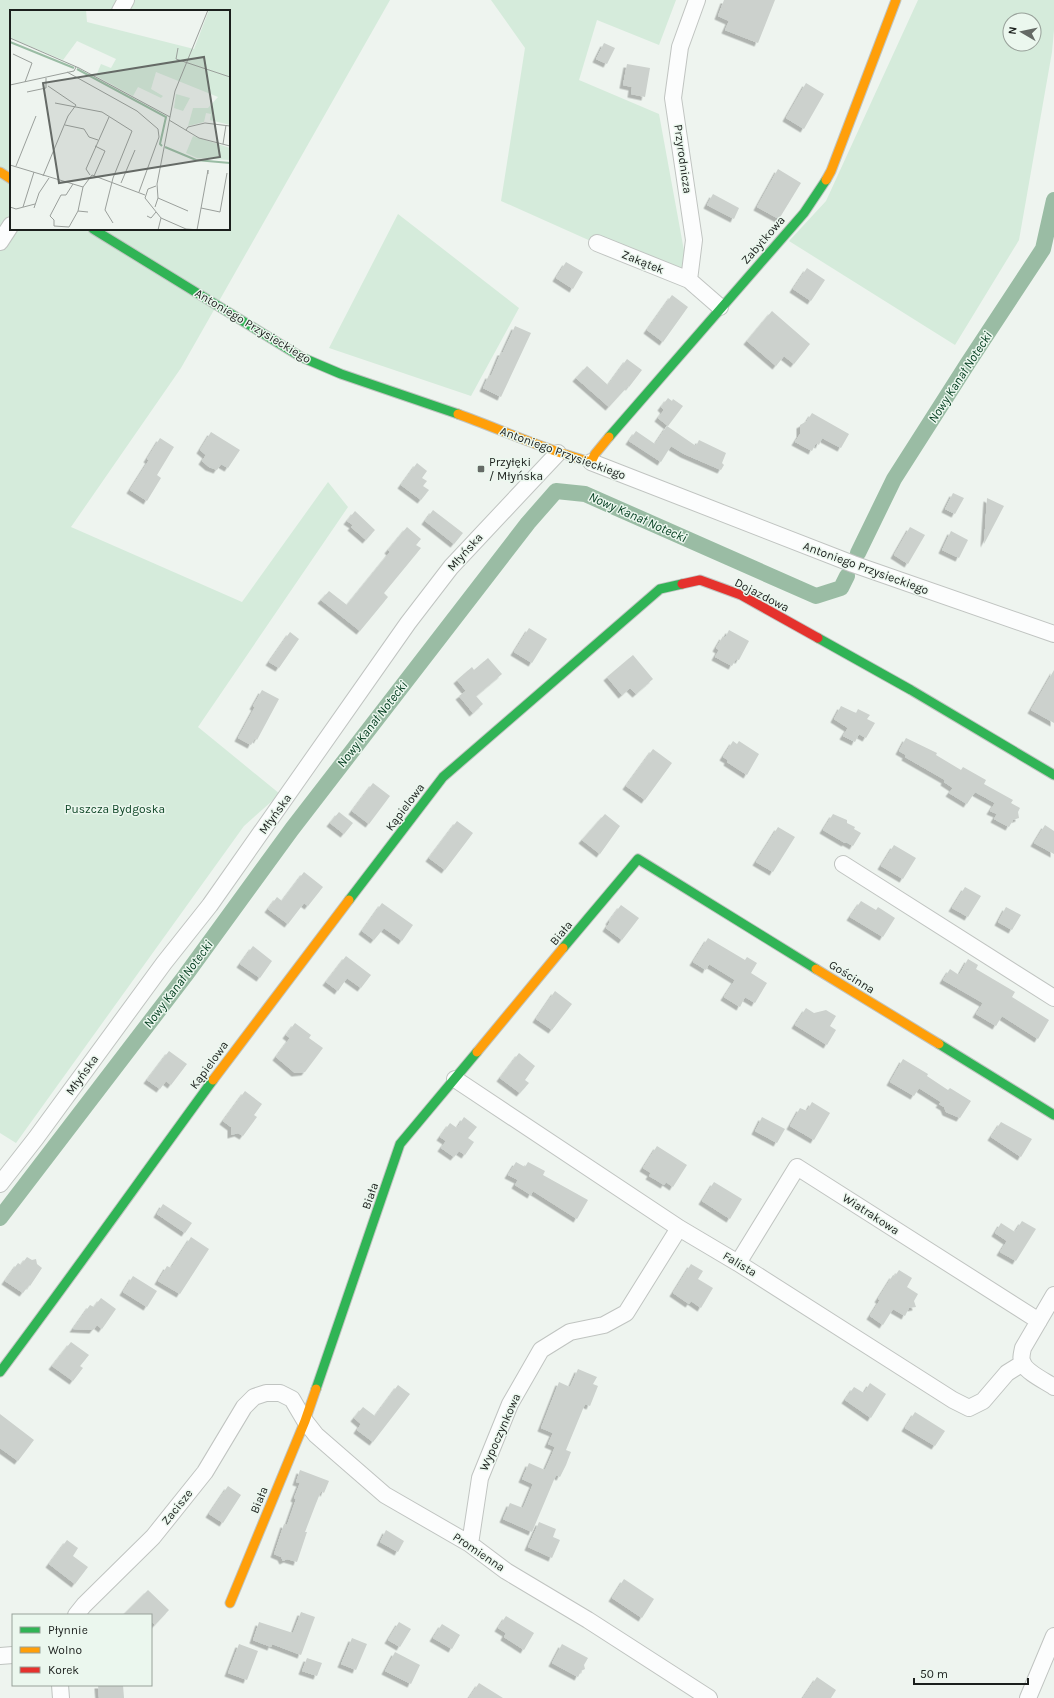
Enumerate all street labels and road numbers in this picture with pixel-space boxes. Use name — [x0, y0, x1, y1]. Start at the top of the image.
street label: Przyrodnicza — [671, 124, 695, 194]
street label: Zabytkowa — [738, 213, 788, 267]
street label: Zakątek — [620, 247, 666, 277]
street label: Antoniego Przysieckiego — [193, 286, 313, 366]
street label: Antoniego Przysieckiego — [498, 424, 628, 482]
street label: Młyńska — [444, 530, 486, 574]
street label: Antoniego Przysieckiego — [801, 539, 931, 597]
street label: Dojazdowa — [732, 575, 792, 615]
street label: Kąpielowa — [383, 780, 427, 834]
street label: Młyńska — [256, 791, 294, 837]
street label: Biała — [547, 918, 575, 948]
street label: Gościnna — [826, 957, 878, 997]
street label: Kąpielowa — [187, 1038, 231, 1092]
street label: Młyńska — [63, 1052, 101, 1098]
street label: Biała — [359, 1181, 381, 1211]
street label: Wiatrakowa — [840, 1190, 902, 1238]
street label: Falista — [721, 1248, 759, 1280]
street label: Wypoczynkowa — [477, 1391, 523, 1473]
street label: Biała — [247, 1485, 271, 1515]
street label: Zacisze — [158, 1486, 196, 1528]
street label: Promienna — [450, 1530, 508, 1574]

